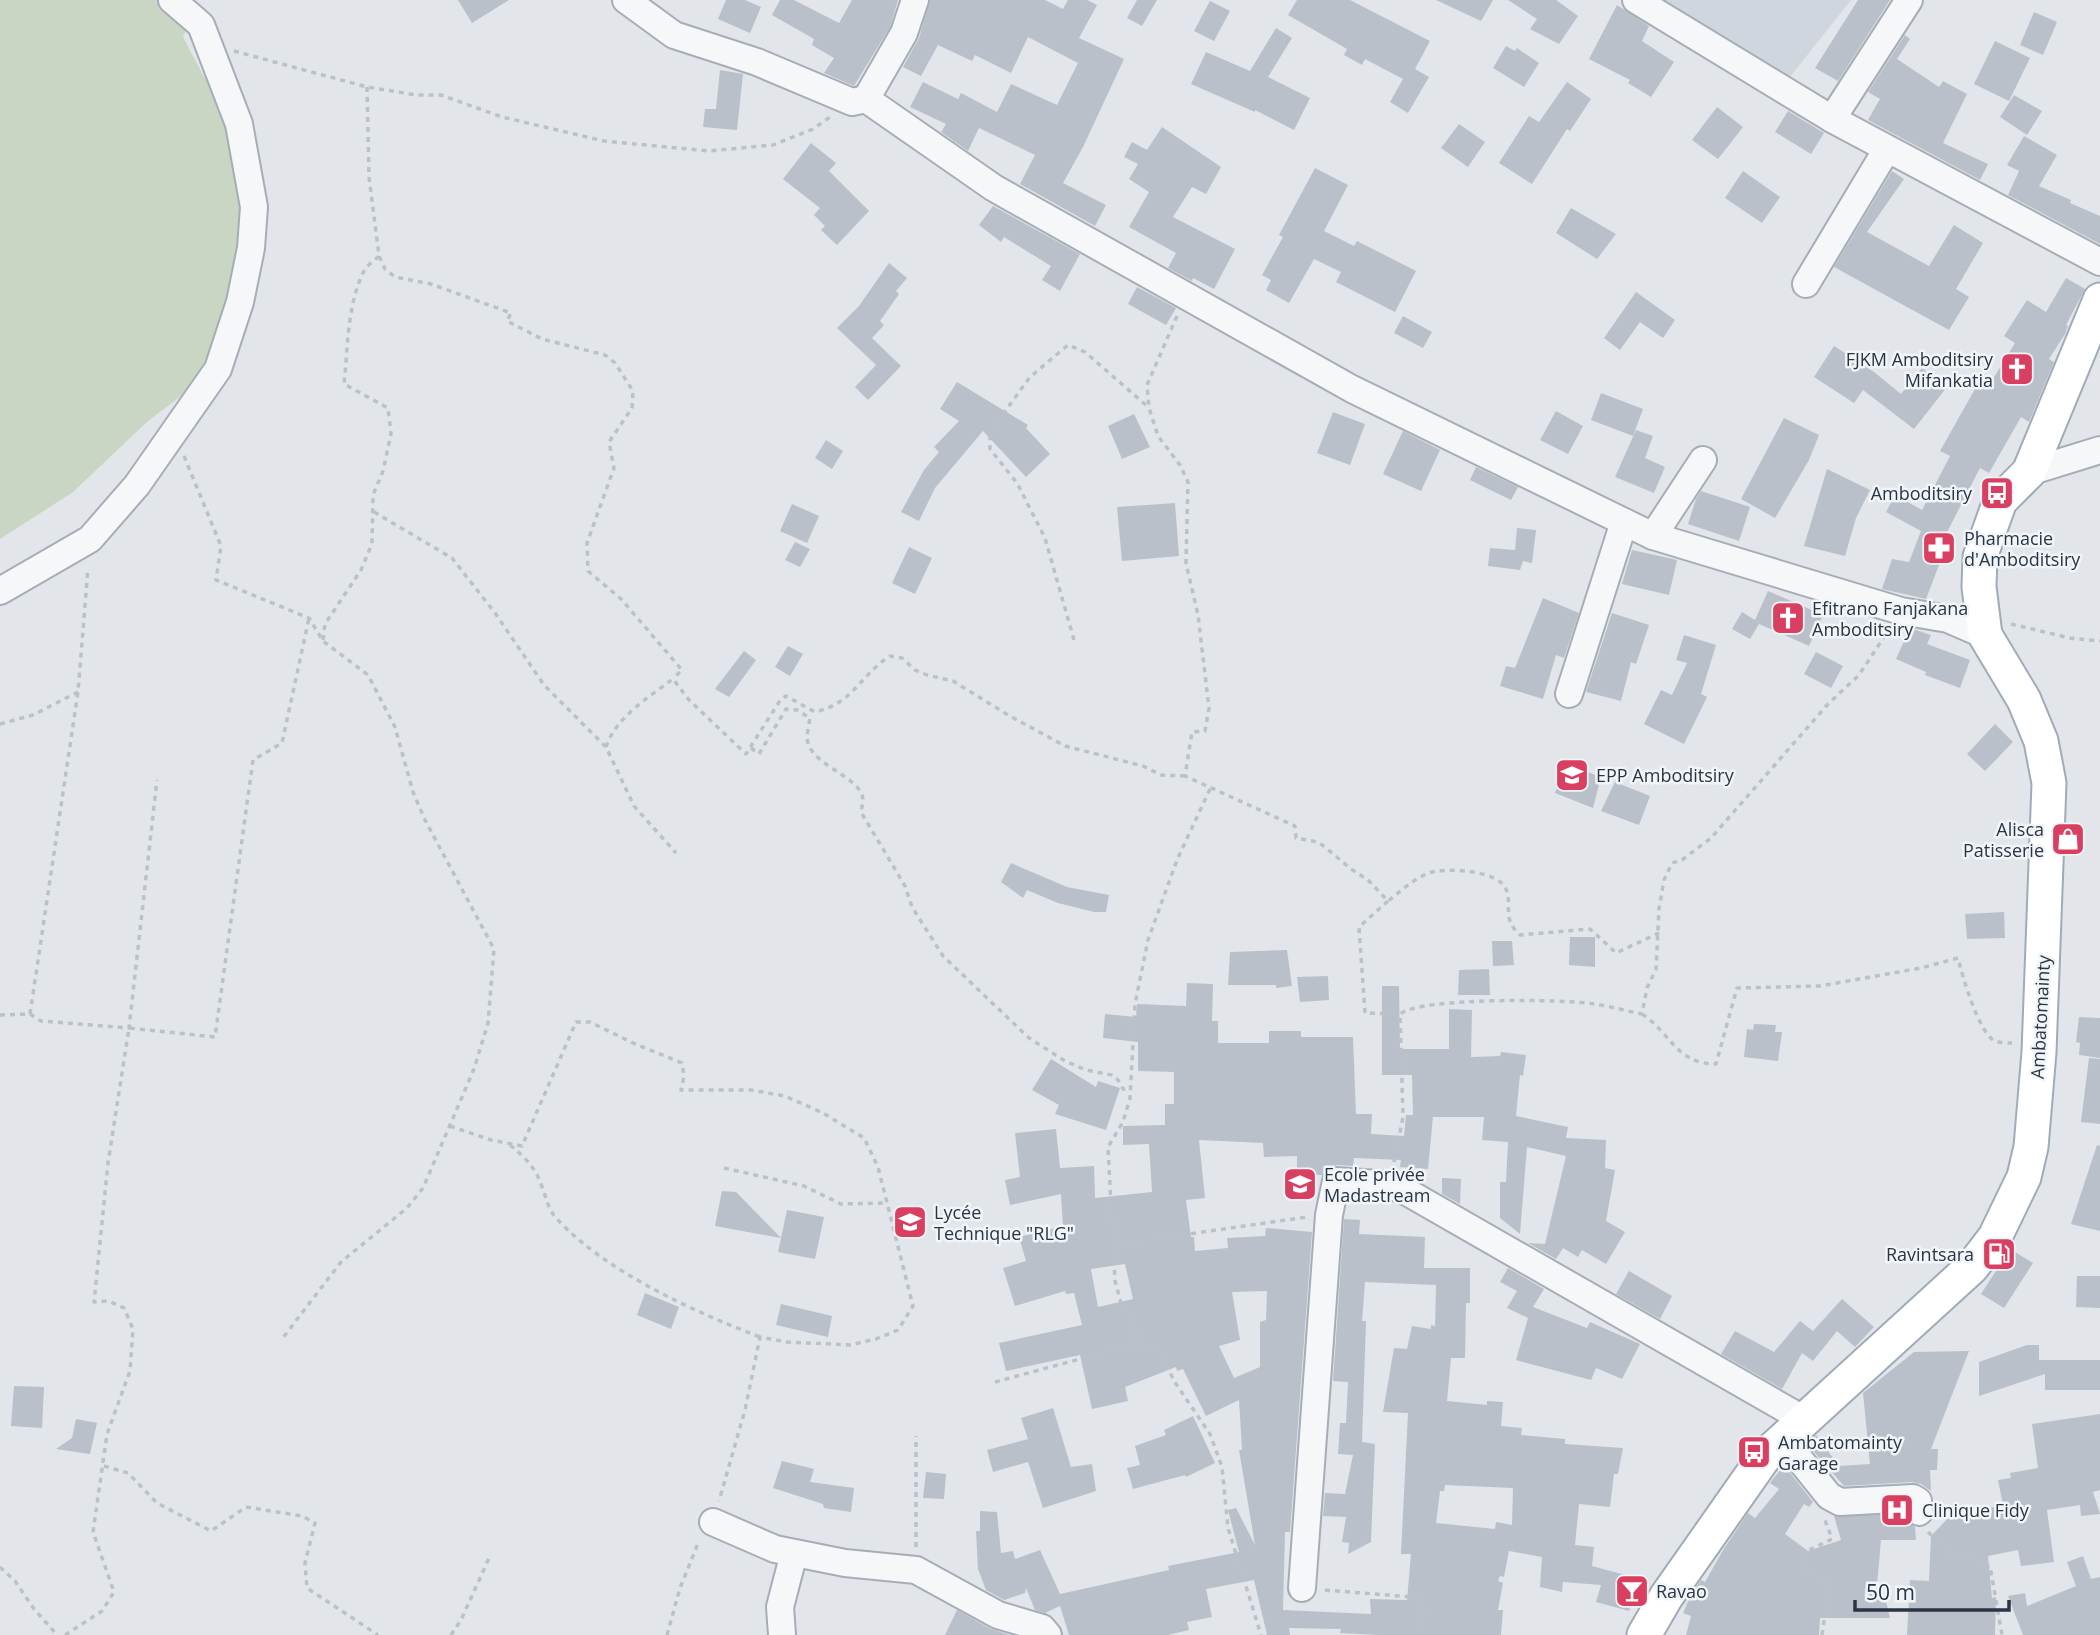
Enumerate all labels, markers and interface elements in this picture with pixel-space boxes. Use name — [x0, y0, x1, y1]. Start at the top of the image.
place label: FJKM Amboditsiry Mifankatia — [1846, 347, 1994, 392]
church icon: FJKM Amboditsiry Mifankatia — [1998, 350, 2036, 388]
bus stop icon: Amboditsiry — [1978, 474, 2016, 512]
place label: Amboditsiry — [1871, 481, 1973, 505]
place label: Pharmacie d'Amboditsiry — [1964, 526, 2081, 571]
pharmacy icon: Pharmacie d'Amboditsiry — [1920, 529, 1958, 567]
place label: Efitrano Fanjakana Amboditsiry — [1812, 596, 1968, 641]
church icon: Efitrano Fanjakana Amboditsiry — [1769, 599, 1807, 637]
school or university icon: EPP Amboditsiry — [1553, 756, 1591, 794]
place label: EPP Amboditsiry — [1596, 763, 1735, 787]
place label: Alisca Patisserie — [1963, 817, 2044, 862]
shop icon: Alisca Patisserie — [2049, 820, 2087, 858]
street label: Ambatomainty — [2025, 953, 2055, 1080]
place label: Ecole privée Madastream — [1324, 1162, 1430, 1207]
school or university icon: Ecole privée Madastream — [1281, 1165, 1319, 1203]
place label: Lycée Technique "RLG" — [934, 1200, 1074, 1245]
school or university icon: Lycée Technique "RLG" — [891, 1203, 929, 1241]
fuel station icon: Ravintsara — [1980, 1235, 2018, 1273]
place label: Ravintsara — [1886, 1242, 1974, 1266]
place label: Ambatomainty Garage — [1778, 1430, 1903, 1475]
bus stop icon: Ambatomainty Garage — [1735, 1433, 1773, 1471]
hospital icon: Clinique Fidy — [1878, 1491, 1916, 1529]
place label: Clinique Fidy — [1922, 1498, 2030, 1522]
scale bar — [1855, 1568, 2009, 1612]
bar icon: Ravao — [1613, 1572, 1651, 1610]
text: 50 m — [1866, 1578, 1915, 1606]
place label: Ravao — [1656, 1579, 1707, 1603]

